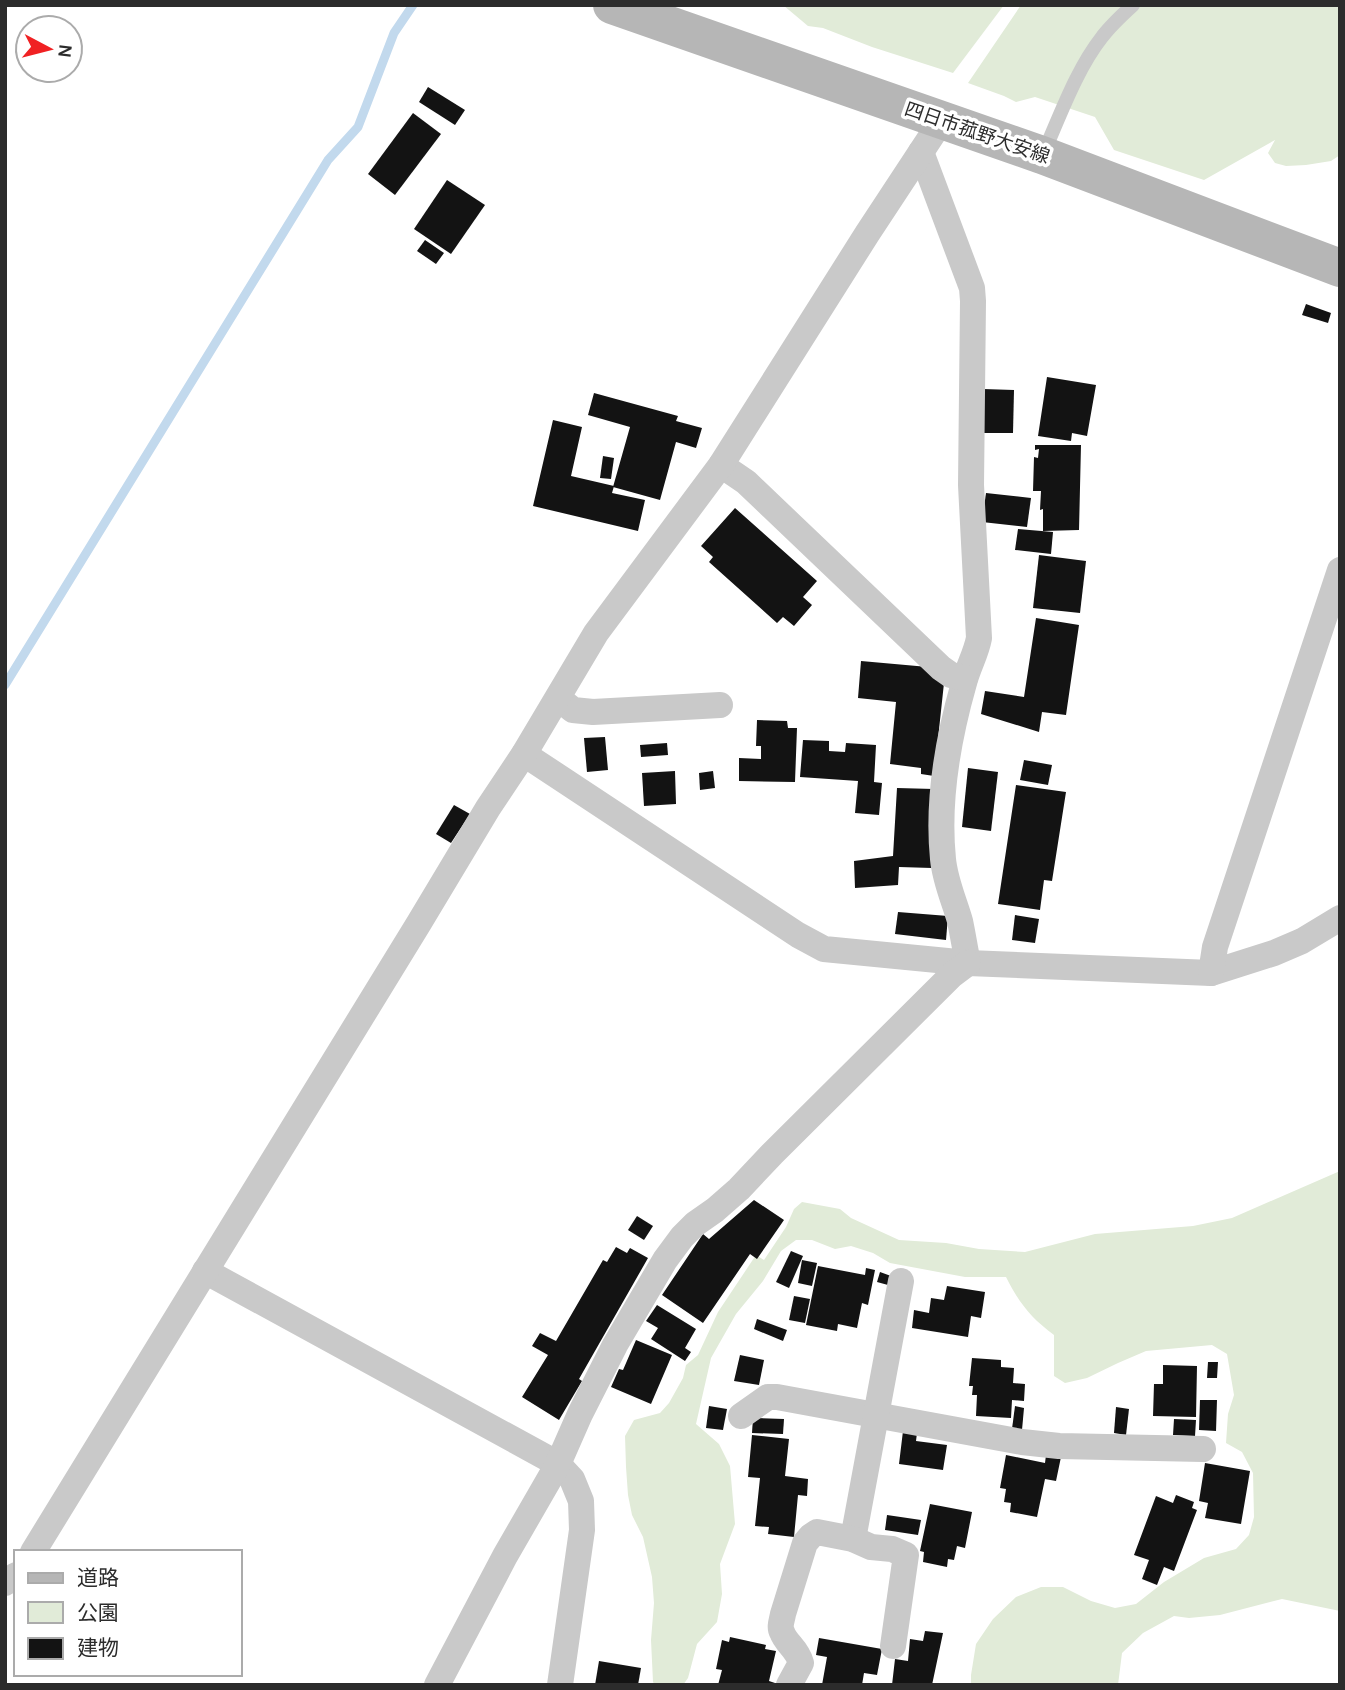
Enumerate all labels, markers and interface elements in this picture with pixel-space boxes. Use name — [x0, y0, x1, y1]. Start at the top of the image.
north arrow — [14, 14, 84, 84]
text: N — [53, 43, 77, 59]
street label: 四日市菰野大安線 — [902, 98, 1052, 168]
legend — [14, 1550, 242, 1676]
text: 道路 — [77, 1566, 119, 1590]
text: 公園 — [77, 1601, 119, 1625]
text: 建物 — [77, 1636, 119, 1660]

